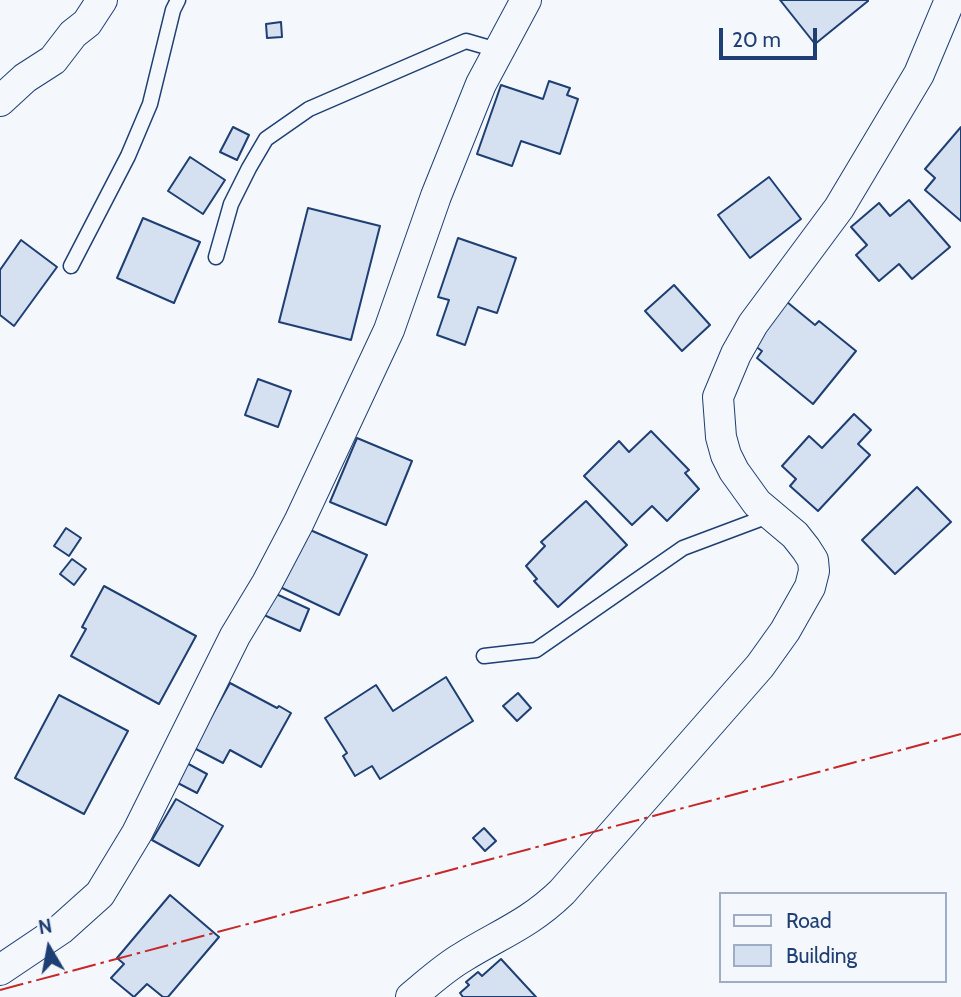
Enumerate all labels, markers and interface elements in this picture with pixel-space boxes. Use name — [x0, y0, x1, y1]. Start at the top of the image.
scale bar — [723, 14, 821, 58]
text: 20 m — [732, 27, 781, 52]
legend — [720, 892, 947, 983]
text: Road — [786, 908, 832, 933]
north arrow — [14, 913, 84, 983]
text: N — [37, 914, 54, 939]
text: Building — [786, 943, 857, 968]

